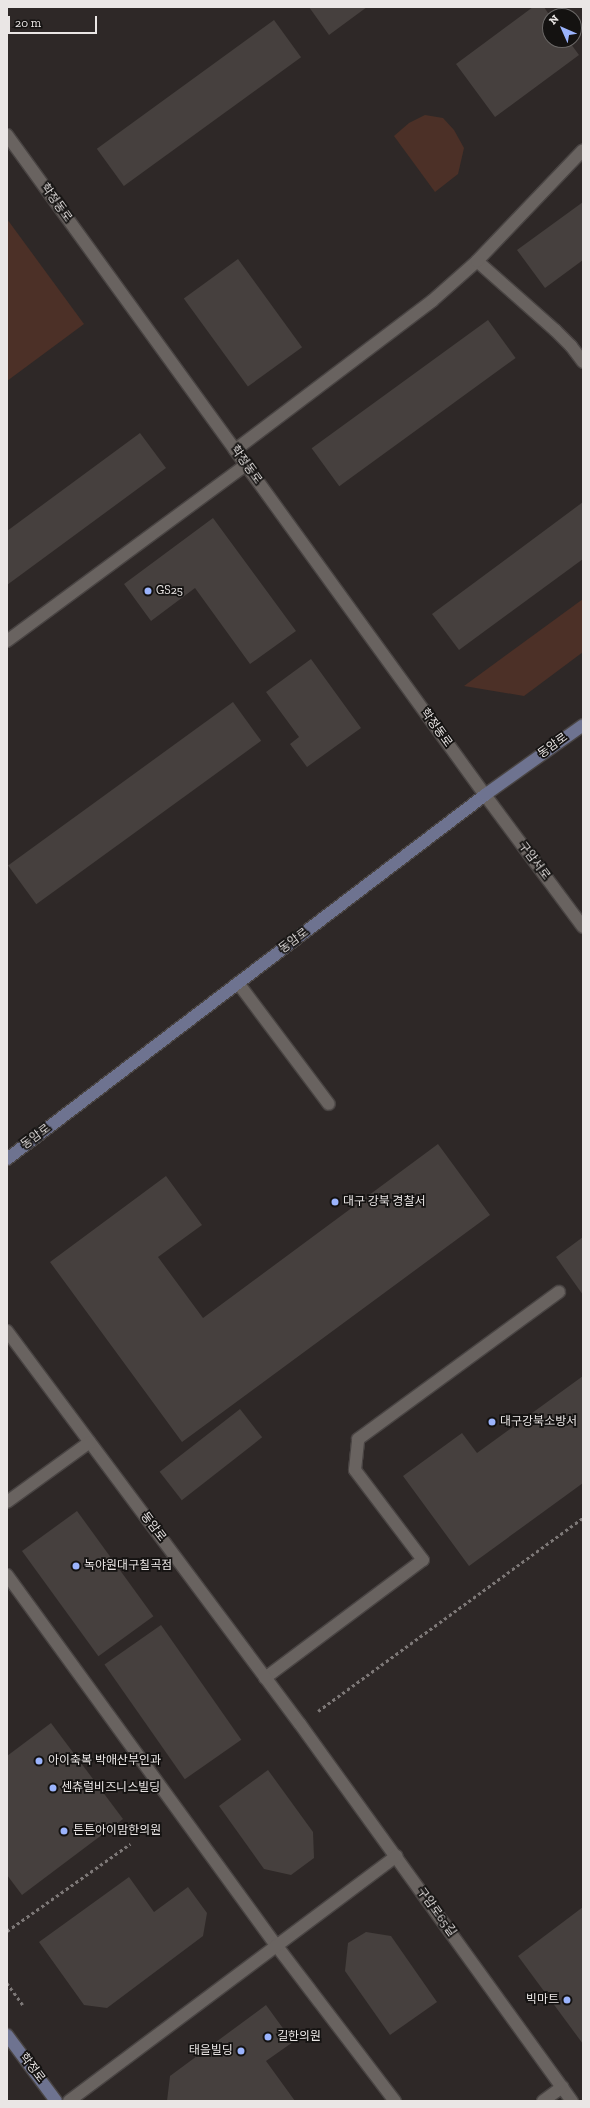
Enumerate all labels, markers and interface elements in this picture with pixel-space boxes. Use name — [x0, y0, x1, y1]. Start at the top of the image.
scale bar — [10, 8, 99, 34]
north arrow — [542, 8, 582, 48]
text: N — [546, 12, 561, 27]
text: 20 m — [15, 16, 41, 30]
street label: 학정동로 — [37, 181, 75, 225]
street label: 학정동로 — [227, 443, 265, 487]
place label: GS25 — [156, 584, 183, 598]
marker: GS25 — [143, 586, 153, 596]
street label: 학정동로 — [417, 706, 455, 750]
street label: 동암로 — [535, 730, 571, 762]
street label: 구암서로 — [515, 839, 553, 883]
street label: 동암로 — [276, 925, 312, 957]
street label: 동암로 — [18, 1121, 54, 1153]
place label: 대구 강북 경찰서 — [343, 1195, 426, 1209]
marker: 대구 강북 경찰서 — [330, 1197, 340, 1207]
place label: 대구강북소방서 — [500, 1415, 577, 1429]
marker: 대구강북소방서 — [487, 1417, 497, 1427]
street label: 동암로 — [137, 1509, 169, 1545]
place label: 녹야원대구칠곡점 — [84, 1559, 172, 1573]
marker: 녹야원대구칠곡점 — [71, 1561, 81, 1571]
place label: 아이축복 박애산부인과 — [48, 1754, 161, 1768]
marker: 아이축복 박애산부인과 — [33, 1755, 45, 1767]
place label: 센츄럴비즈니스빌딩 — [61, 1781, 160, 1795]
marker: 센츄럴비즈니스빌딩 — [48, 1783, 58, 1793]
place label: 튼튼아이맘한의원 — [73, 1824, 161, 1838]
marker: 튼튼아이맘한의원 — [58, 1825, 70, 1837]
street label: 구암로65길 — [414, 1885, 458, 1939]
place label: 빅마트 — [526, 1993, 559, 2007]
marker: 빅마트 — [562, 1995, 572, 2005]
place label: 길한의원 — [277, 2030, 321, 2044]
marker: 길한의원 — [262, 2031, 274, 2043]
place label: 태을빌딩 — [189, 2044, 233, 2058]
marker: 태을빌딩 — [236, 2046, 246, 2056]
street label: 학정로 — [16, 2050, 48, 2086]

